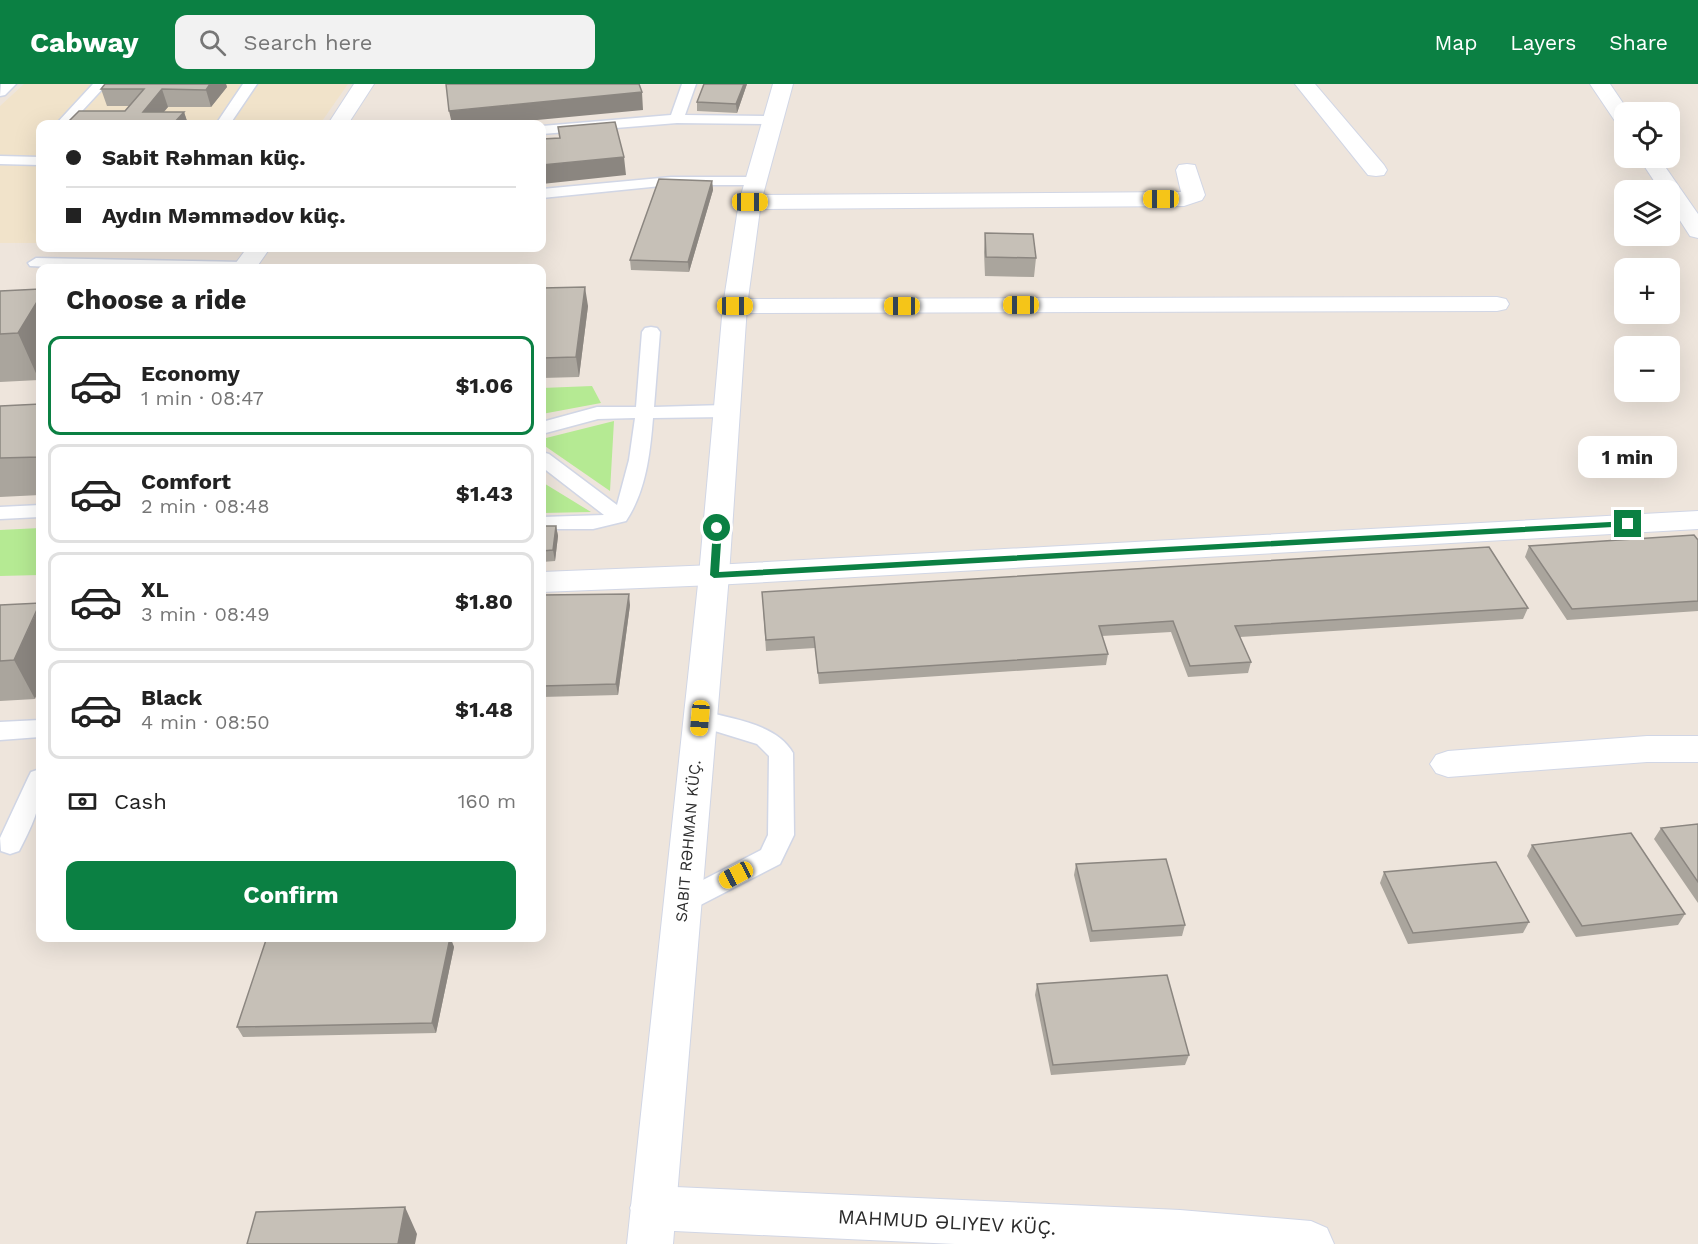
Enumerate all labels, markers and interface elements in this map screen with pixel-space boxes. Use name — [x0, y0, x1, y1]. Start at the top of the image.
search box — [175, 15, 595, 69]
text: Cabway — [30, 26, 139, 59]
icon: search — [196, 26, 229, 59]
text: Search here — [244, 30, 373, 55]
text: Map — [1434, 30, 1477, 55]
text: Layers — [1510, 30, 1576, 55]
text: Share — [1609, 30, 1668, 55]
map controls — [1614, 102, 1680, 402]
button: locate — [1614, 102, 1680, 168]
text: Sabit Rəhman küç. — [102, 145, 306, 170]
button: layers — [1614, 180, 1680, 246]
car — [1143, 190, 1179, 208]
car — [732, 193, 768, 211]
text: Aydın Məmmədov küç. — [102, 203, 346, 228]
button: + — [1614, 258, 1680, 324]
text: Choose a ride — [66, 284, 246, 316]
car — [1003, 296, 1039, 314]
car — [717, 297, 753, 315]
car — [884, 297, 920, 315]
button: − — [1614, 336, 1680, 402]
icon: car — [69, 359, 123, 413]
text: Economy — [141, 361, 240, 386]
text: $1.06 — [456, 373, 513, 398]
text: 1 min · 08:47 — [141, 386, 264, 410]
callout: 1 min — [1578, 437, 1678, 479]
text: 1 min — [1602, 445, 1653, 469]
icon: car — [69, 467, 123, 521]
text: Comfort — [141, 469, 231, 494]
text: $1.43 — [456, 481, 513, 506]
text: 2 min · 08:48 — [141, 494, 270, 518]
route end — [1614, 510, 1641, 537]
route start — [703, 514, 730, 541]
icon: car — [69, 575, 123, 629]
text: XL — [141, 577, 169, 602]
text: $1.80 — [455, 589, 513, 614]
text: 3 min · 08:49 — [141, 602, 270, 626]
icon: car — [69, 683, 123, 737]
text: Black — [141, 685, 202, 710]
text: $1.48 — [455, 697, 513, 722]
car — [689, 699, 711, 737]
text: 4 min · 08:50 — [141, 710, 270, 734]
street label: SABIT RƏHMAN KÜÇ. — [671, 759, 705, 923]
icon: cash — [66, 785, 99, 818]
text: Cash — [114, 789, 167, 814]
text: 160 m — [458, 789, 516, 813]
car — [716, 859, 756, 891]
button: Confirm — [66, 861, 516, 930]
street label: MAHMUD ƏLIYEV KÜÇ. — [837, 1204, 1057, 1240]

